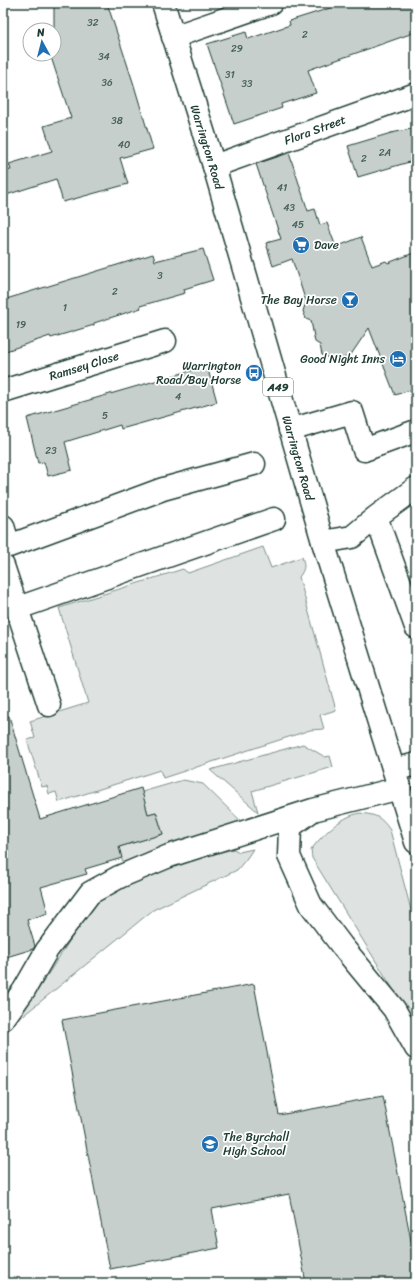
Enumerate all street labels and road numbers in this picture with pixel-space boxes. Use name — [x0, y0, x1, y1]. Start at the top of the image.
street label: Warrington Road — [184, 102, 231, 194]
street label: Flora Street — [281, 109, 349, 151]
street label: Ramsey Close — [46, 345, 122, 387]
road number: A49 — [263, 378, 293, 396]
street label: Warrington Road — [275, 413, 321, 505]

